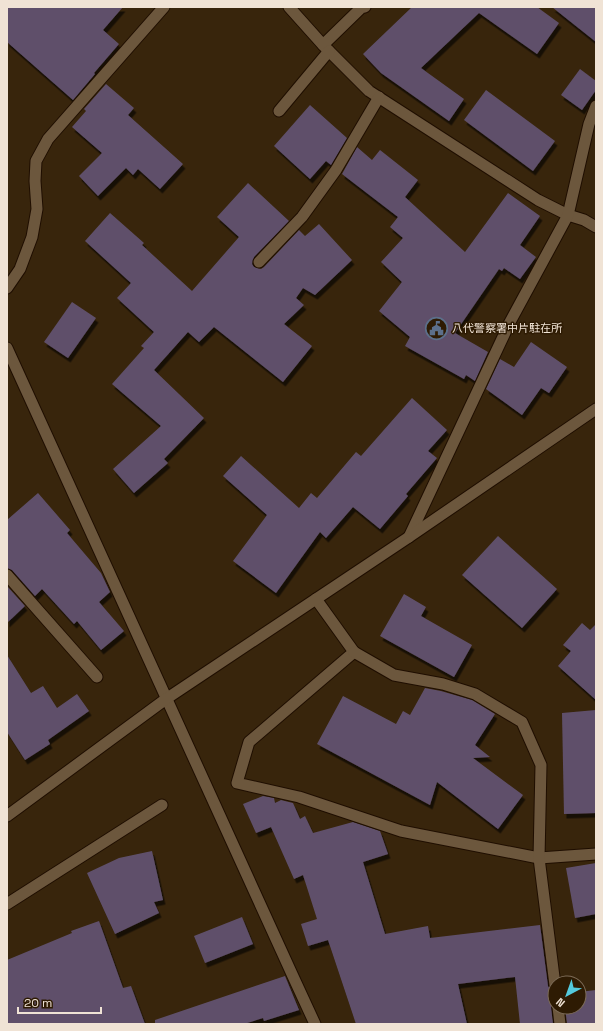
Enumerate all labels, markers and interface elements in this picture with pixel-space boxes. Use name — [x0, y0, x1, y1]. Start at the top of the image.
public building icon: 八代警察署中片駐在所 — [423, 315, 449, 341]
place label: 八代警察署中片駐在所 — [452, 321, 563, 335]
north arrow — [547, 975, 587, 1015]
scale bar — [18, 989, 101, 1015]
text: 20 m — [24, 995, 52, 1011]
text: N — [553, 995, 568, 1010]

